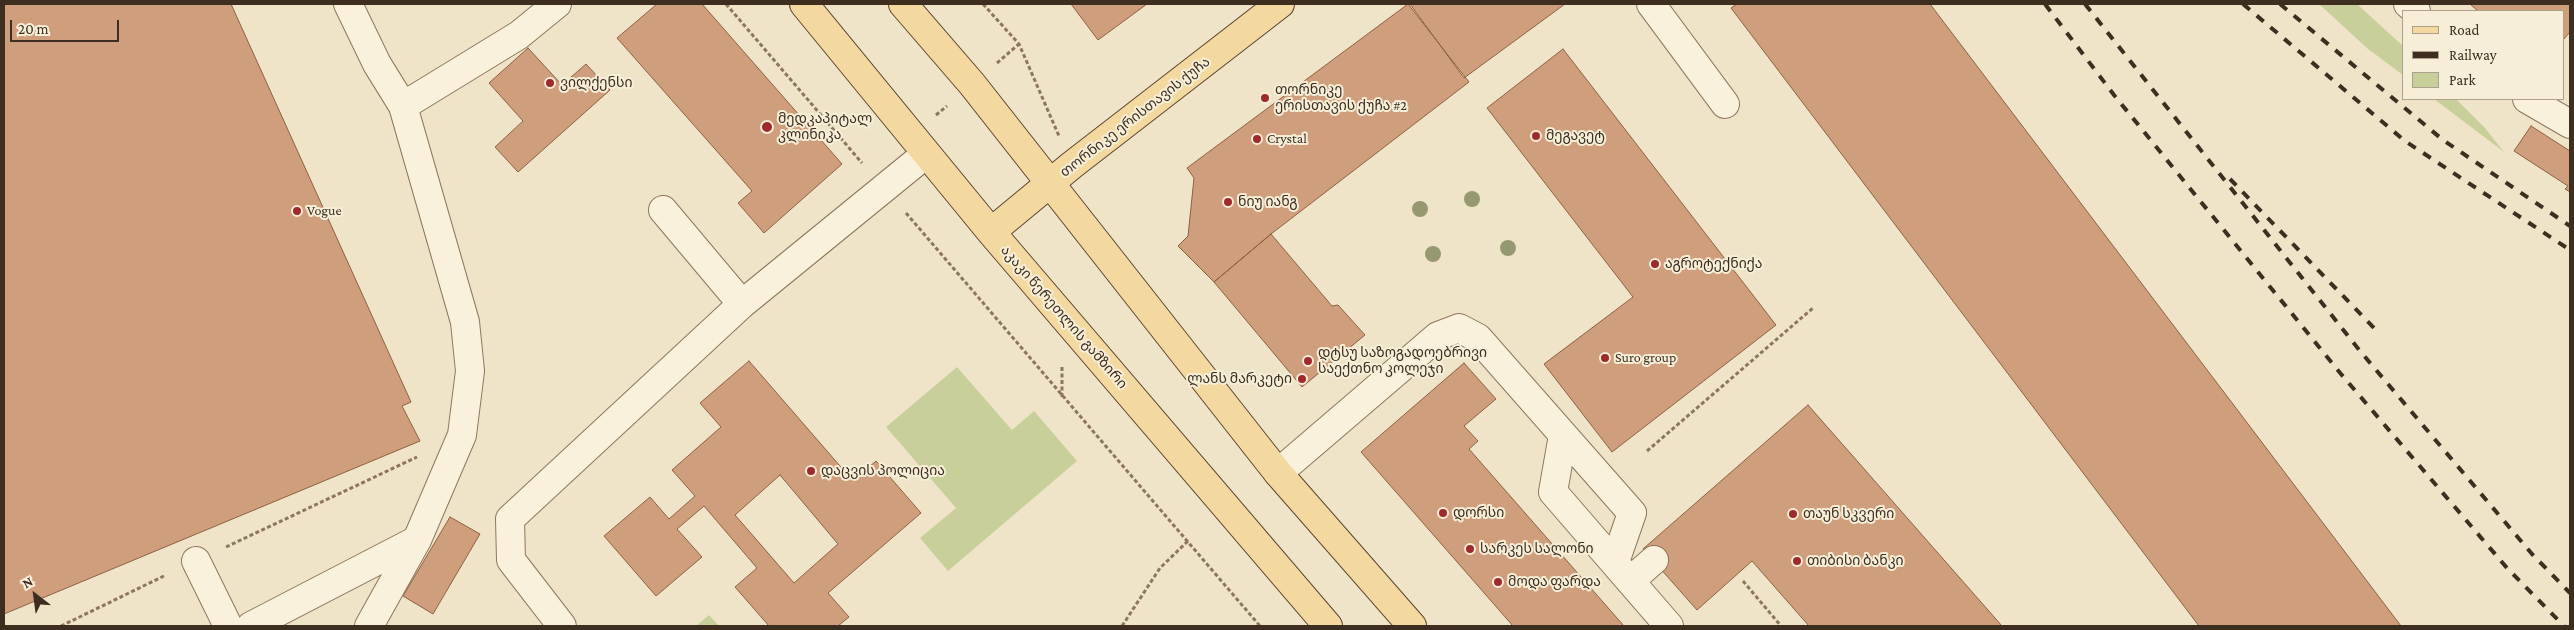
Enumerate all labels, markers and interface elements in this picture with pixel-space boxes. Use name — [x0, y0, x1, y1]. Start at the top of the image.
scale bar — [12, 10, 121, 42]
legend — [2402, 10, 2564, 100]
text: 20 m — [18, 21, 49, 37]
text: Road — [2449, 22, 2479, 38]
text: Railway — [2449, 47, 2497, 63]
street label: თორნიკე ერისთავის ქუჩა — [1057, 53, 1213, 181]
text: Park — [2449, 72, 2476, 88]
place label: ვილქენსი — [560, 75, 632, 91]
marker: ვილქენსი — [544, 77, 556, 89]
place label: თორნიკე ერისთავის ქუჩა #2 — [1275, 82, 1407, 114]
marker: თორნიკე ერისთავის ქუჩა #2 — [1259, 92, 1271, 104]
place label: მედკაპიტალ კლინიკა — [778, 111, 872, 144]
marker: მედკაპიტალ კლინიკა — [760, 120, 774, 134]
place label: მეგავეტ — [1546, 128, 1605, 144]
marker: მეგავეტ — [1530, 130, 1542, 142]
place label: Crystal — [1267, 131, 1307, 147]
marker: Crystal — [1251, 133, 1263, 145]
place label: ნიუ იანგ — [1238, 194, 1298, 210]
marker: ნიუ იანგ — [1222, 196, 1234, 208]
place label: Vogue — [307, 203, 342, 219]
marker: Vogue — [291, 205, 303, 217]
street label: აკაკი წერეთლის გამზირი — [997, 242, 1131, 392]
place label: აგროტექნიქა — [1665, 256, 1762, 272]
marker: აგროტექნიქა — [1649, 258, 1661, 270]
place label: დტსუ საზოგადოებრივი საექთნო კოლეჯი — [1318, 345, 1487, 378]
place label: Suro group — [1615, 350, 1676, 366]
marker: Suro group — [1599, 352, 1611, 364]
marker: დტსუ საზოგადოებრივი საექთნო კოლეჯი — [1302, 355, 1314, 367]
place label: ლანს მარკეტი — [1187, 371, 1292, 387]
marker: ლანს მარკეტი — [1296, 373, 1308, 385]
place label: დაცვის პოლიცია — [821, 463, 945, 479]
marker: დაცვის პოლიცია — [805, 465, 817, 477]
place label: დორსი — [1453, 505, 1504, 521]
place label: თაუნ სკვერი — [1803, 506, 1894, 522]
marker: დორსი — [1437, 507, 1449, 519]
marker: თაუნ სკვერი — [1787, 508, 1799, 520]
place label: სარკეს სალონი — [1480, 541, 1594, 557]
marker: სარკეს სალონი — [1464, 543, 1476, 555]
place label: თიბისი ბანკი — [1807, 553, 1904, 569]
marker: თიბისი ბანკი — [1791, 555, 1803, 567]
north arrow — [10, 570, 60, 620]
text: N — [19, 573, 36, 591]
place label: მოდა ფარდა — [1508, 574, 1601, 590]
marker: მოდა ფარდა — [1492, 576, 1504, 588]

